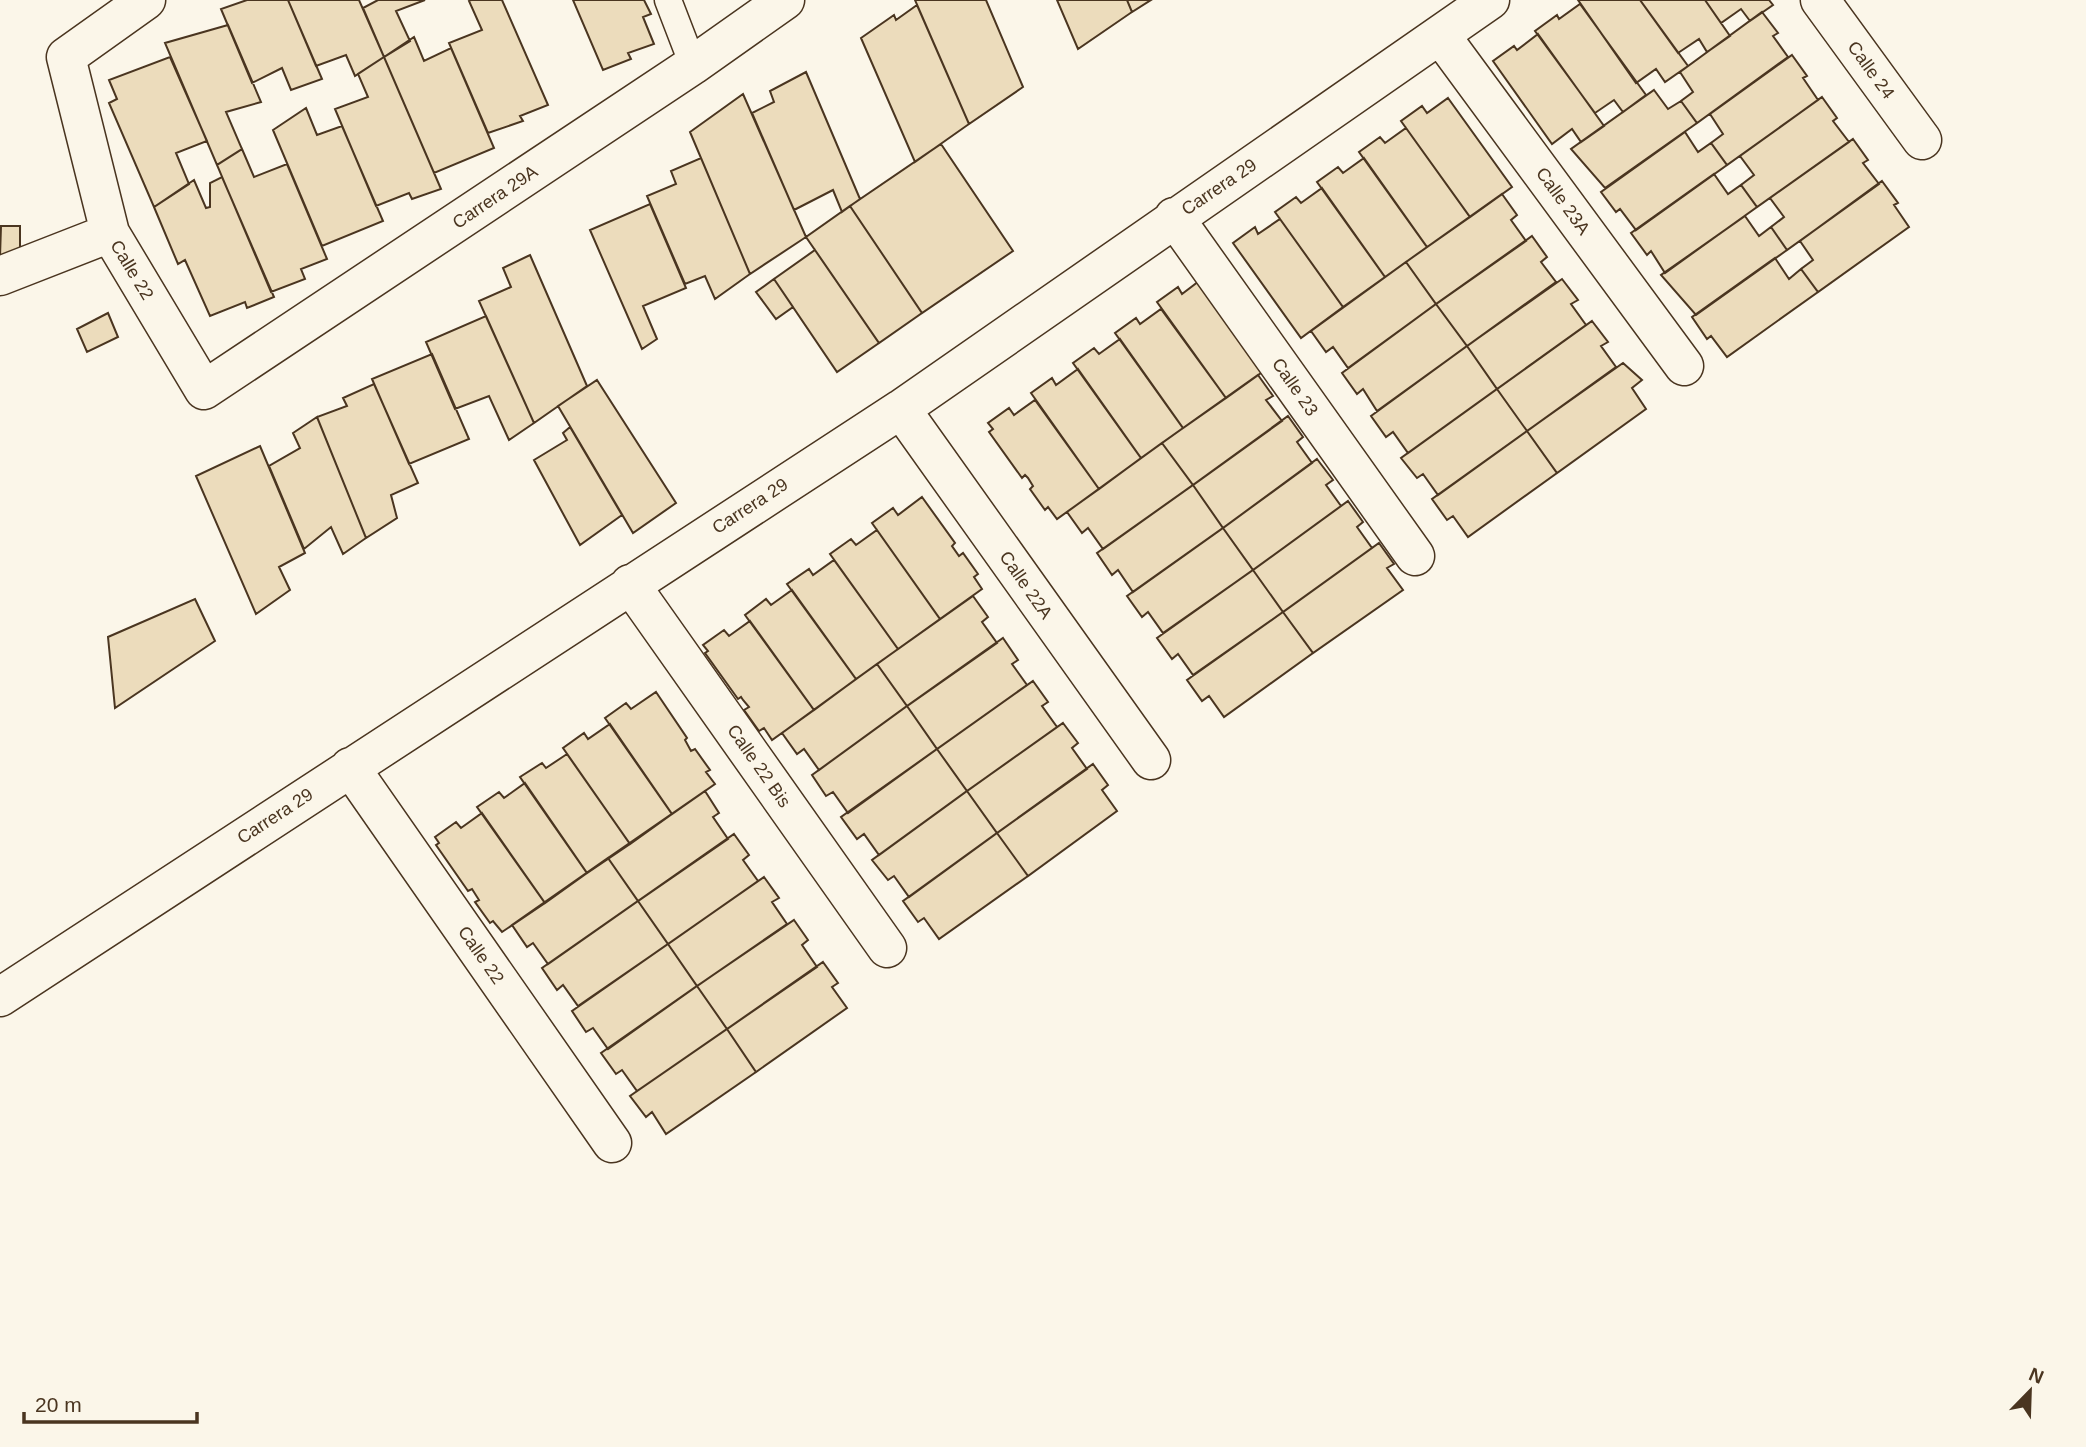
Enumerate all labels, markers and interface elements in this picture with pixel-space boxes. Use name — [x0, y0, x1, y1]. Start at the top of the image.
street label: Calle 24 — [1843, 37, 1899, 103]
street label: Carrera 29 — [1178, 155, 1260, 219]
street label: Carrera 29A — [449, 161, 541, 233]
street label: Calle 23A — [1532, 164, 1594, 238]
street label: Calle 22 — [106, 237, 158, 303]
street label: Calle 23 — [1268, 354, 1322, 420]
street label: Carrera 29 — [708, 474, 792, 538]
street label: Calle 22A — [995, 547, 1057, 623]
street label: Calle 22 Bis — [723, 721, 795, 811]
street label: Carrera 29 — [233, 784, 317, 848]
street label: Calle 22 — [454, 922, 508, 988]
north arrow — [1995, 1356, 2065, 1426]
text: N — [2026, 1363, 2047, 1388]
scale bar — [24, 1380, 198, 1424]
text: 20 m — [35, 1393, 82, 1416]

